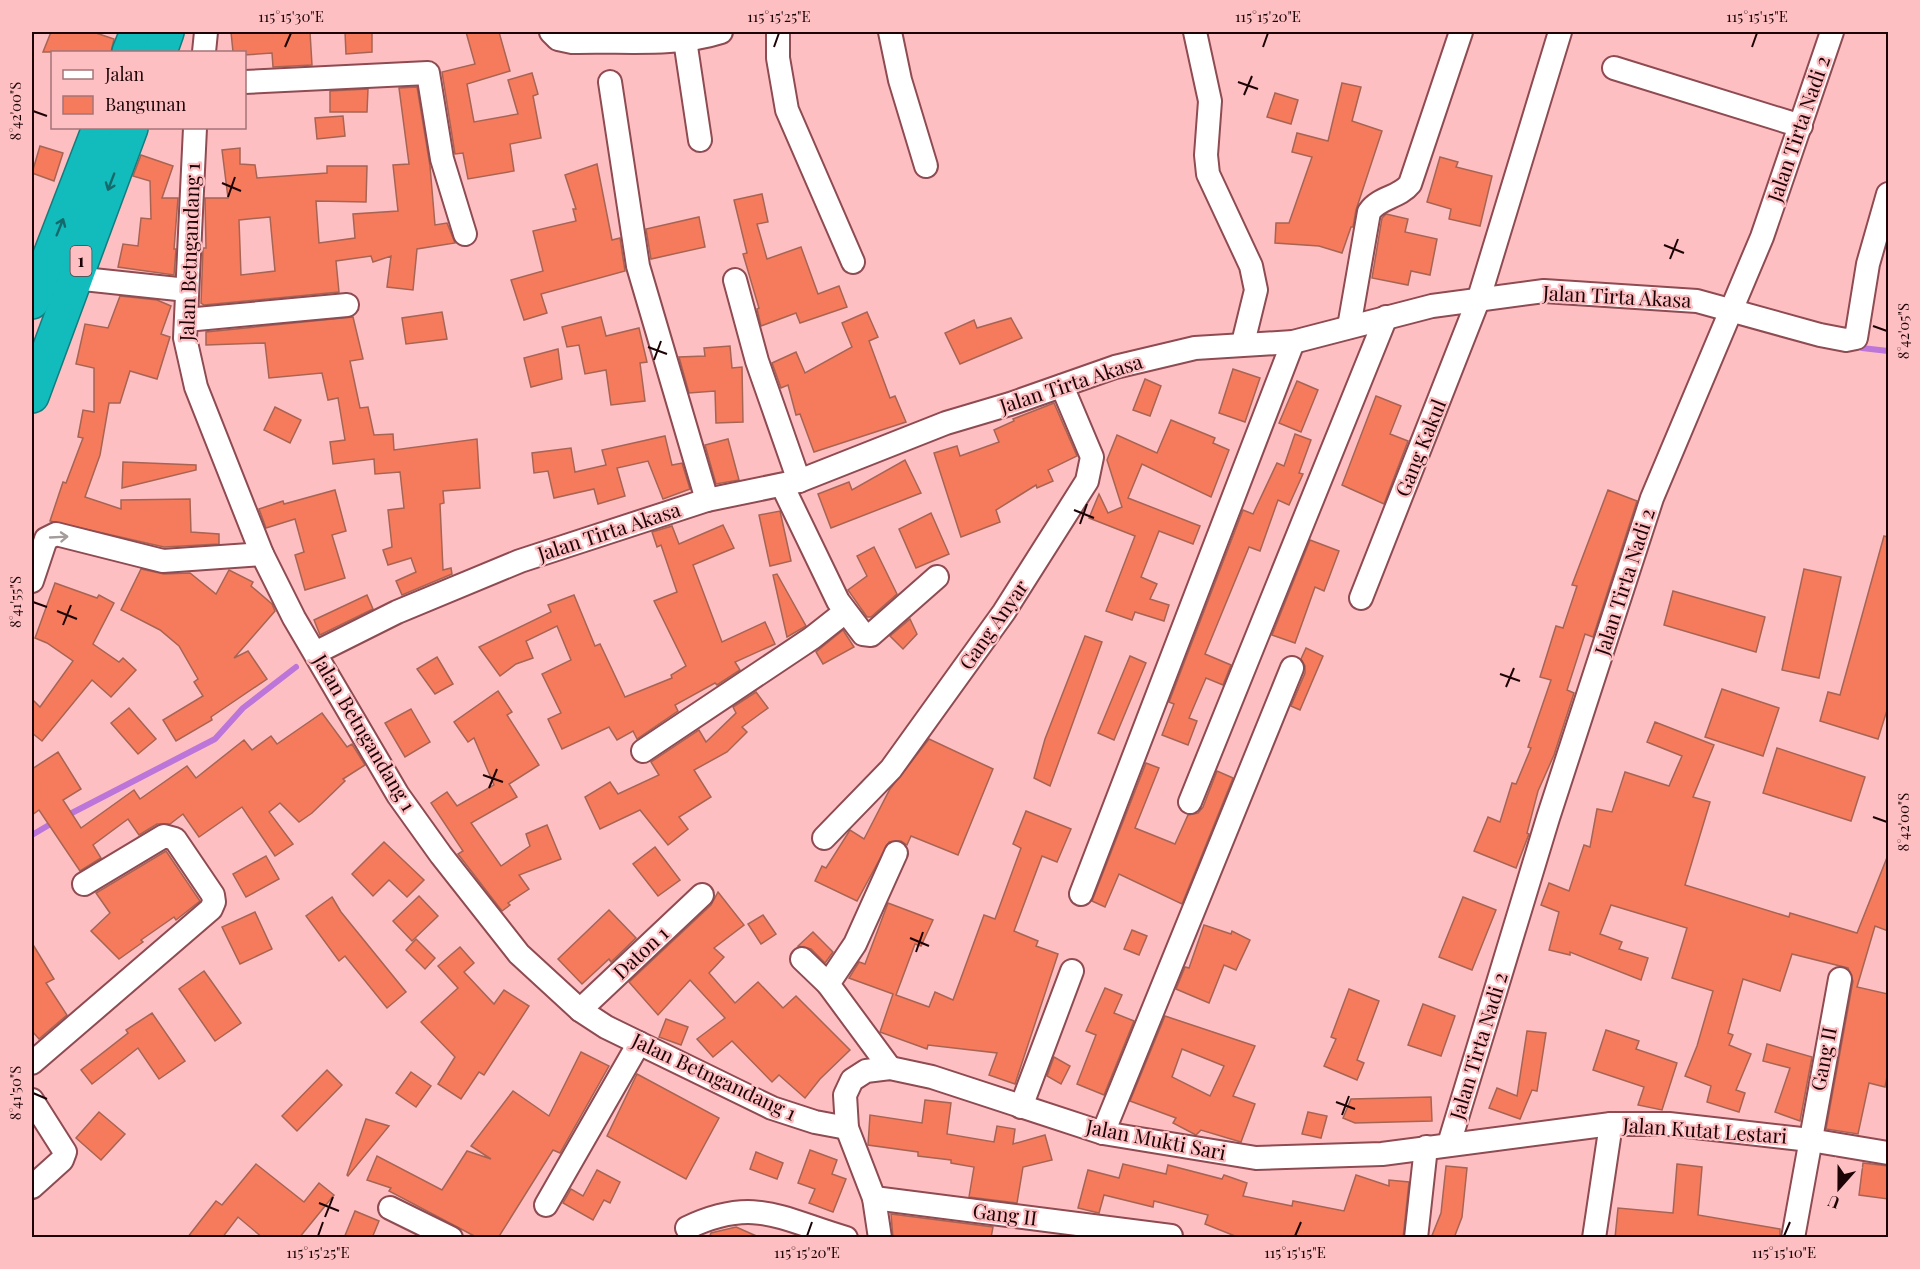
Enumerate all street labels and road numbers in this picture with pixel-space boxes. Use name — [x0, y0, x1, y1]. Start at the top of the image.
street label: Jalan Tirta Nadi 2 — [1760, 52, 1835, 206]
street label: Jalan Betngandang 1 — [172, 162, 205, 343]
road number: 1 — [70, 246, 92, 276]
street label: Jalan Tirta Akasa — [1541, 278, 1692, 313]
street label: Jalan Tirta Akasa — [995, 347, 1145, 419]
street label: Gang Kakul — [1388, 395, 1451, 500]
street label: Jalan Tirta Akasa — [533, 495, 683, 567]
street label: Jalan Tirta Nadi 2 — [1587, 505, 1660, 659]
street label: Gang Anyar — [952, 574, 1034, 674]
street label: Jalan Betngandang 1 — [307, 648, 423, 816]
street label: Daton 1 — [606, 919, 674, 985]
street label: Jalan Tirta Nadi 2 — [1442, 969, 1513, 1124]
street label: Gang II — [1803, 1024, 1842, 1093]
street label: Jalan Betngandang 1 — [627, 1025, 801, 1126]
street label: Jalan Kutat Lestari — [1621, 1110, 1788, 1149]
street label: Jalan Mukti Sari — [1083, 1112, 1229, 1165]
street label: Gang II — [971, 1196, 1039, 1231]

